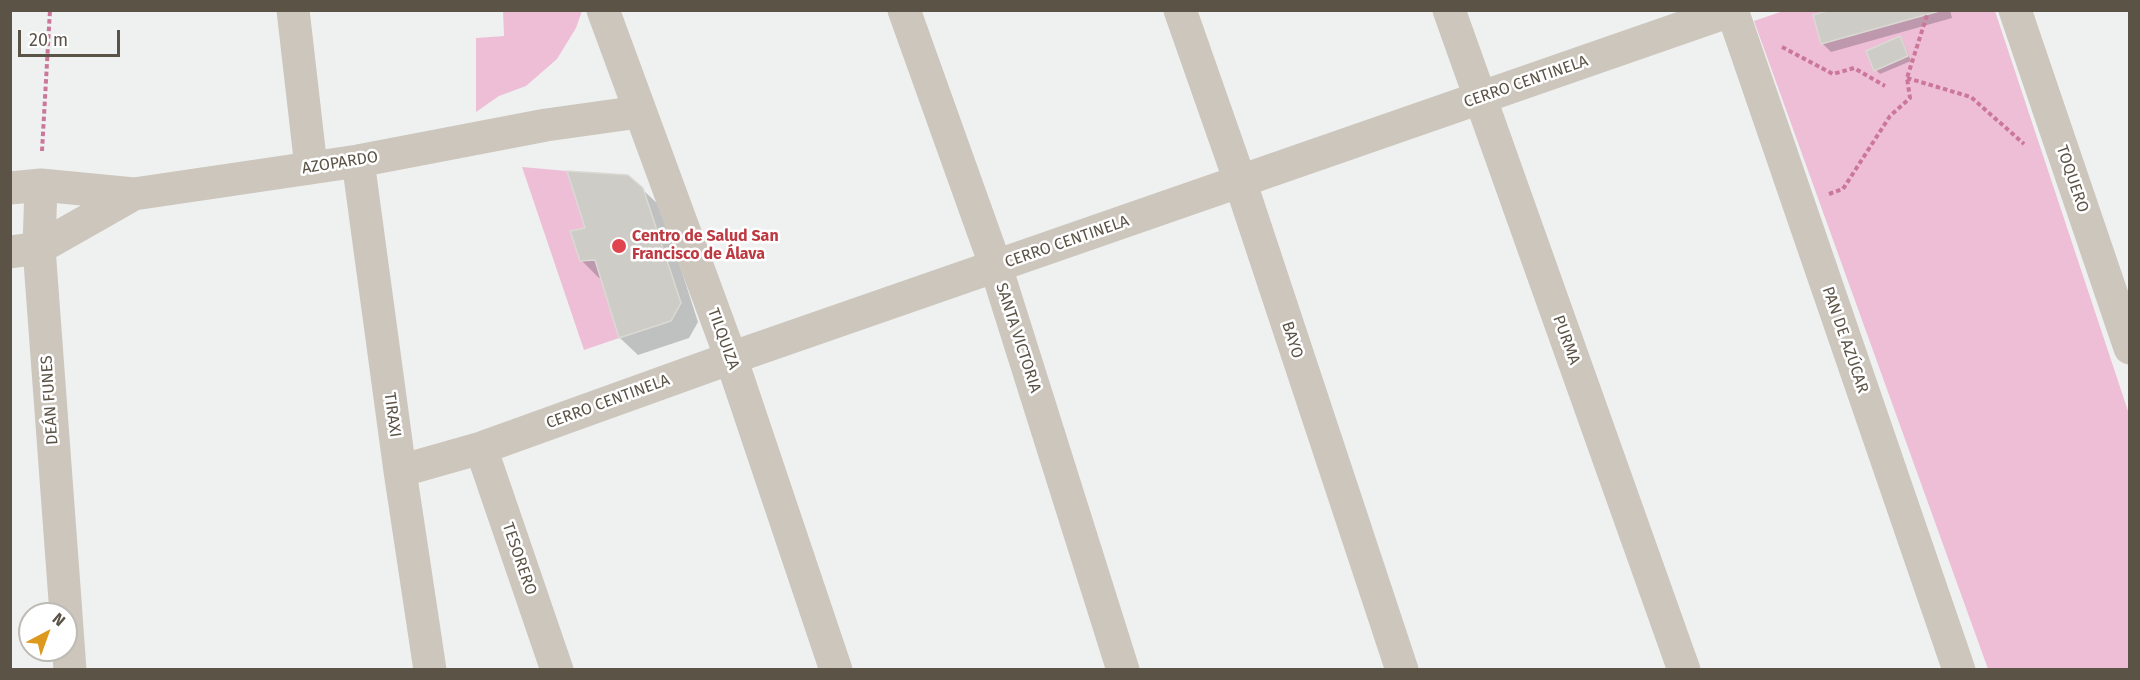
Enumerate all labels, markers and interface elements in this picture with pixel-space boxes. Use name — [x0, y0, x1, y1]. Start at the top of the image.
scale bar — [21, 18, 123, 56]
text: 20 m — [29, 29, 68, 51]
street label: CERRO CENTINELA — [1461, 52, 1591, 112]
street label: TOQUERO — [2052, 143, 2092, 215]
street label: AZOPARDO — [301, 148, 379, 178]
street label: CERRO CENTINELA — [1002, 212, 1132, 272]
place label: Centro de Salud San Francisco de Álava — [632, 227, 779, 265]
marker: Centro de Salud San Francisco de Álava — [610, 237, 628, 255]
street label: SANTA VICTORIA — [991, 281, 1045, 395]
street label: PAN DE AZÚCAR — [1818, 284, 1872, 396]
street label: TILQUIZA — [703, 306, 743, 372]
street label: PURMA — [1548, 313, 1584, 367]
street label: BAYO — [1277, 319, 1307, 361]
street label: DEÁN FUNES — [37, 355, 63, 445]
street label: CERRO CENTINELA — [544, 371, 672, 433]
street label: TIRAXI — [379, 391, 405, 439]
street label: TESORERO — [498, 520, 540, 598]
north arrow — [18, 602, 78, 662]
text: N — [49, 609, 69, 630]

